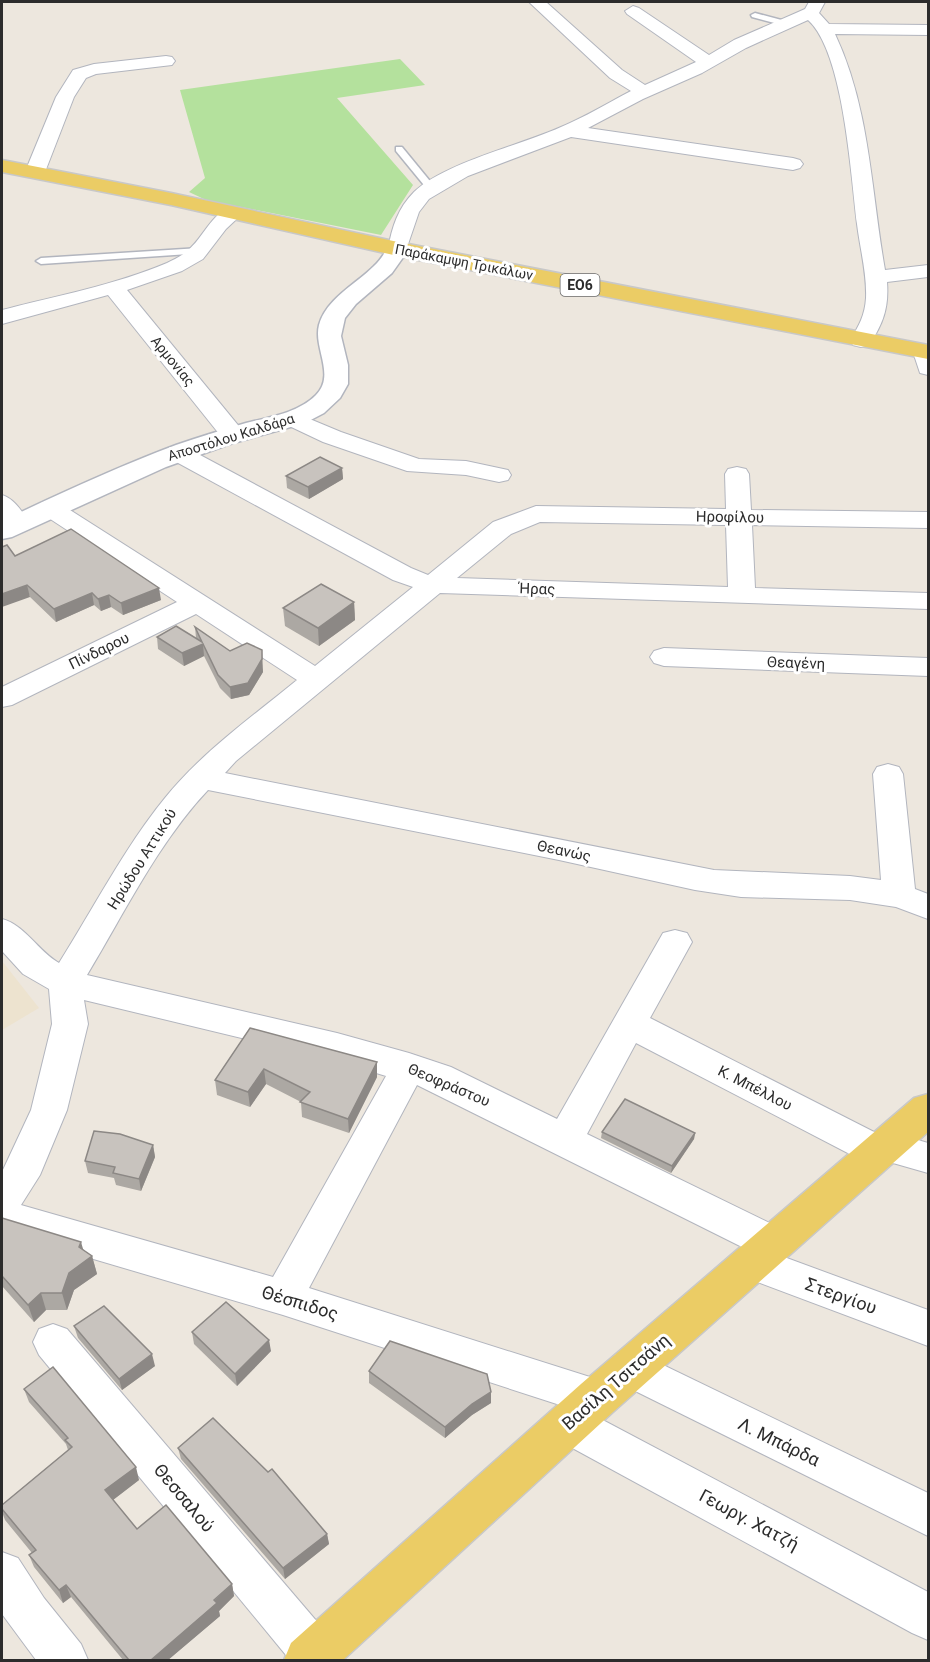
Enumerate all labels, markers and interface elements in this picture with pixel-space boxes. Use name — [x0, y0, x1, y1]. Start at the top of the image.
street label: Παράκαμψη Τρικάλων — [394, 241, 534, 284]
road number: ΕΟ6 — [560, 274, 600, 296]
street label: Αρμονίας — [148, 333, 198, 389]
street label: Αποστόλου Καλδάρα — [166, 410, 296, 464]
street label: Ηροφίλου — [696, 507, 764, 527]
street label: Ήρας — [517, 579, 556, 599]
street label: Πίνδαρου — [66, 629, 132, 673]
street label: Θεαγένη — [767, 653, 825, 673]
street label: Ηρώδου Αττικού — [104, 805, 180, 913]
street label: Θεανώς — [535, 837, 593, 865]
street label: Θεοφράστου — [405, 1060, 493, 1110]
street label: Κ. Μπέλλου — [715, 1062, 795, 1114]
street label: Στεργίου — [803, 1273, 880, 1318]
street label: Θέσπιδος — [259, 1281, 341, 1324]
street label: Βασίλη Τσιτσάνη — [557, 1329, 674, 1434]
street label: Λ. Μπάρδα — [735, 1413, 824, 1471]
street label: Θεσσαλού — [150, 1459, 219, 1536]
street label: Γεωργ. Χατζή — [696, 1484, 803, 1555]

